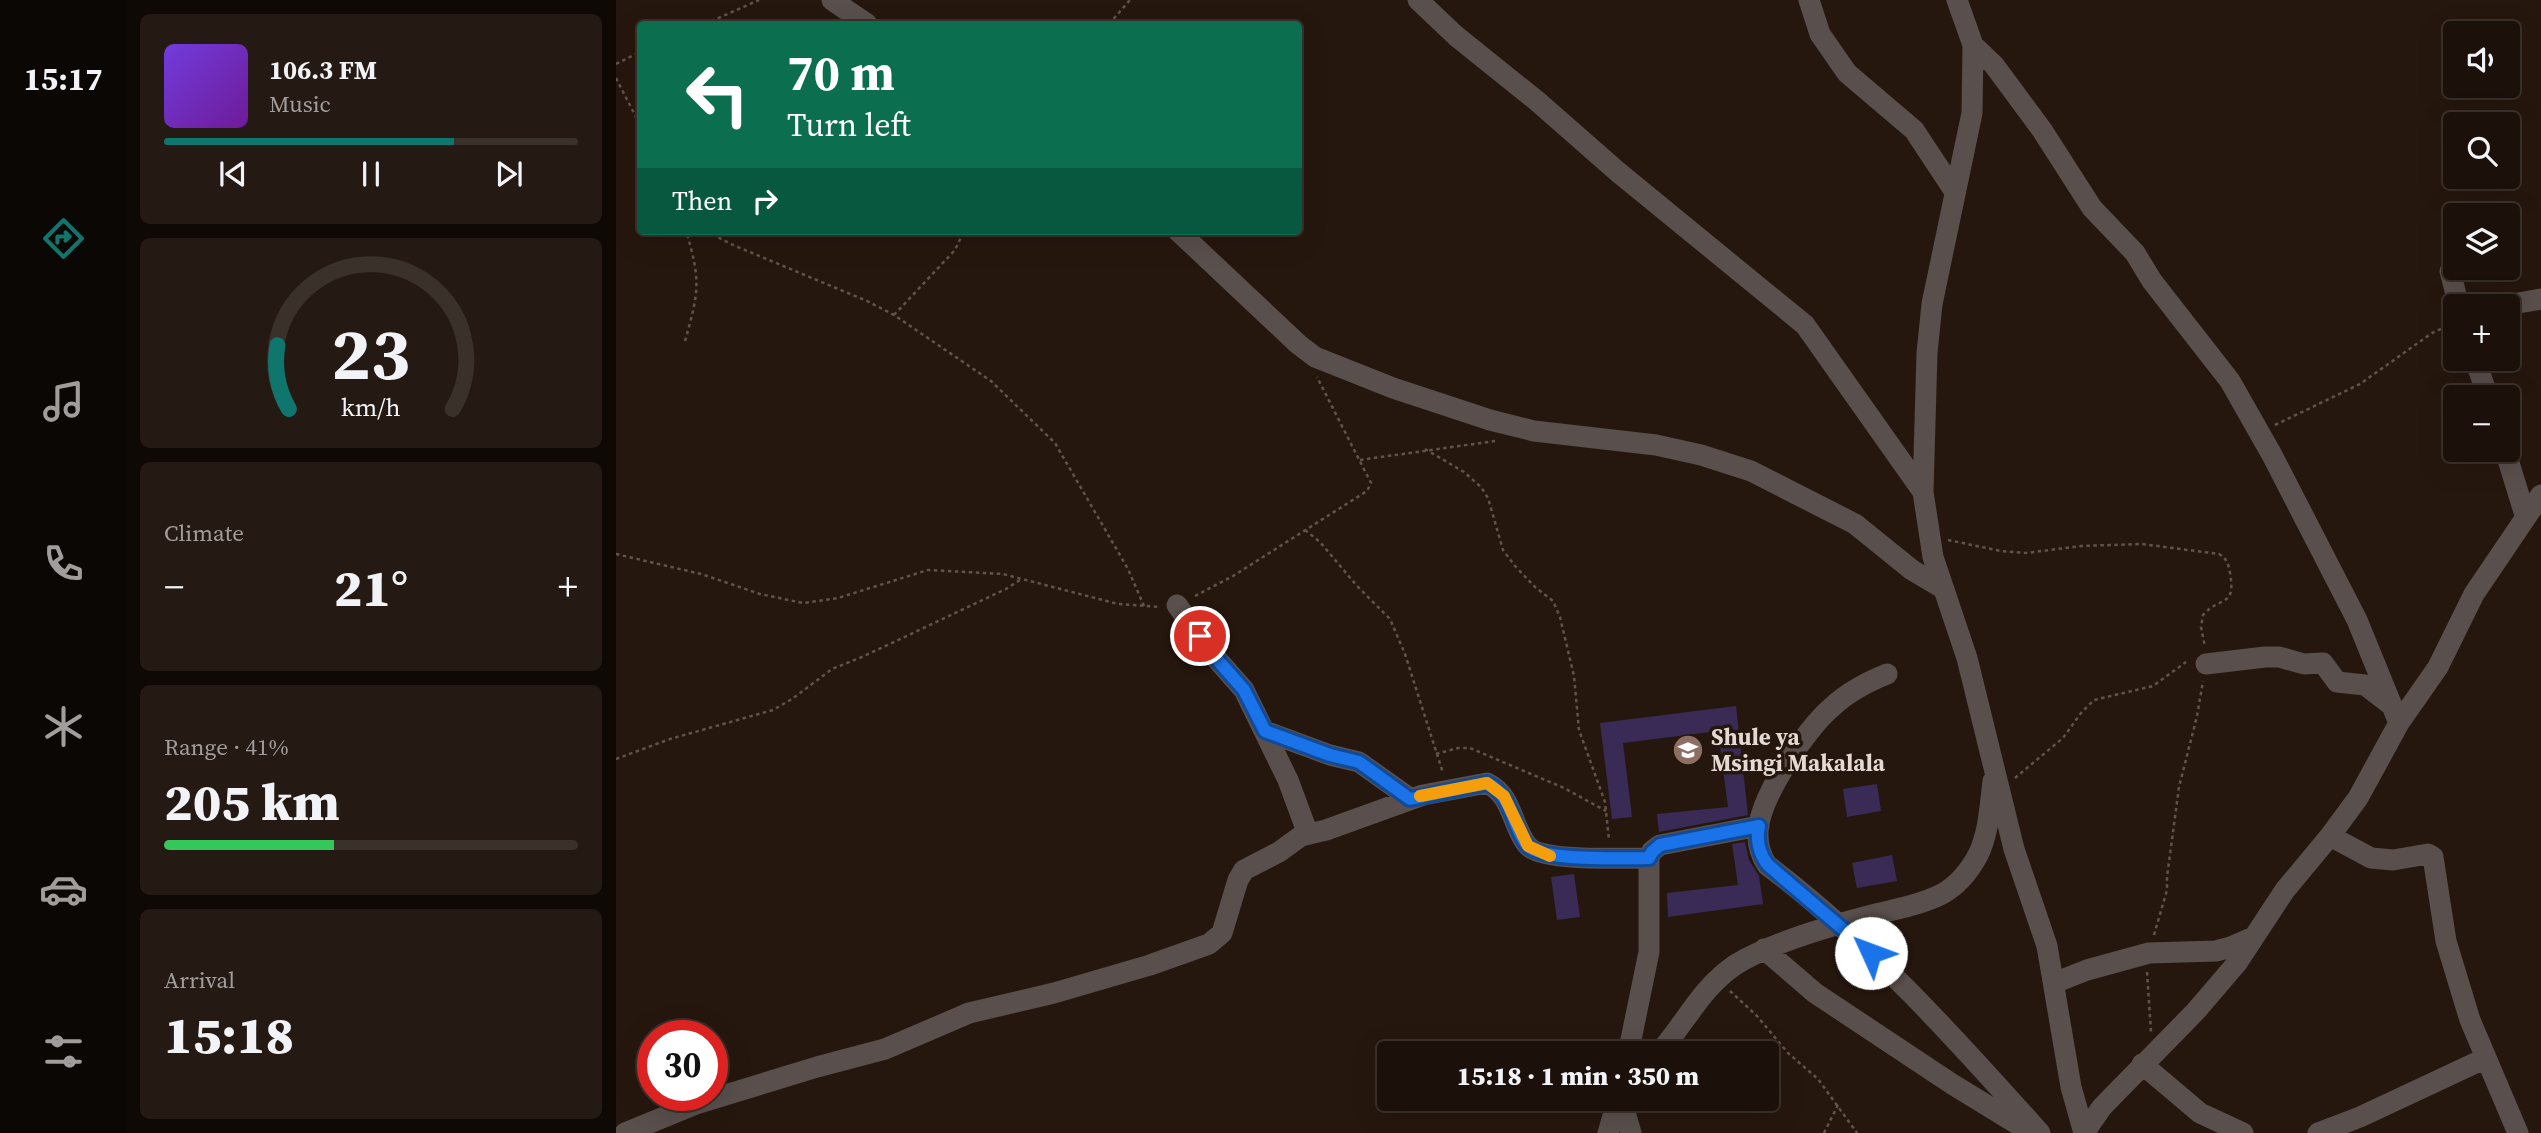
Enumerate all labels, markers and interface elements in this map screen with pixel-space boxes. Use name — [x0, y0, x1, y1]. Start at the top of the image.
map controls — [2443, 21, 2520, 462]
button: sound — [2443, 21, 2520, 98]
text: 70 m — [787, 39, 895, 106]
icon: left — [672, 49, 763, 140]
text: 106.3 FM — [269, 52, 377, 88]
text: 15:17 — [24, 57, 102, 101]
text: Music — [269, 88, 331, 120]
text: Turn left — [787, 103, 911, 147]
button: search — [2443, 112, 2520, 189]
icon: previous — [214, 155, 252, 193]
icon: pause — [352, 155, 390, 193]
icon: next — [490, 155, 528, 193]
icon: right — [746, 182, 784, 220]
text: Then — [672, 183, 732, 219]
button: layers — [2443, 203, 2520, 280]
icon: directions — [39, 214, 88, 263]
button: + — [2443, 294, 2520, 371]
text: 23 — [332, 304, 410, 403]
icon: music — [39, 377, 88, 426]
button: − — [2443, 385, 2520, 462]
text: km/h — [341, 389, 401, 423]
text: Climate — [164, 517, 244, 549]
icon: phone — [39, 539, 88, 588]
text: 21° — [334, 552, 408, 623]
text: − — [164, 561, 184, 613]
text: + — [558, 561, 578, 613]
pin — [1170, 606, 1230, 666]
icon: arrive — [1181, 617, 1219, 655]
icon: climate — [39, 702, 88, 751]
place label: Shule ya Msingi Makalala — [1711, 721, 1886, 779]
text: Range · 41% — [164, 731, 289, 763]
school or university icon: Shule ya Msingi Makalala — [1671, 733, 1705, 767]
text: 205 km — [164, 766, 340, 837]
icon: car — [39, 865, 88, 914]
position arrow — [1834, 916, 1908, 990]
text: Arrival — [164, 964, 235, 996]
text: 15:18 — [164, 999, 294, 1070]
speed limit sign: 30 — [637, 1020, 728, 1111]
icon: filters — [39, 1027, 88, 1076]
text: 15:18 · 1 min · 350 m — [1457, 1058, 1699, 1094]

